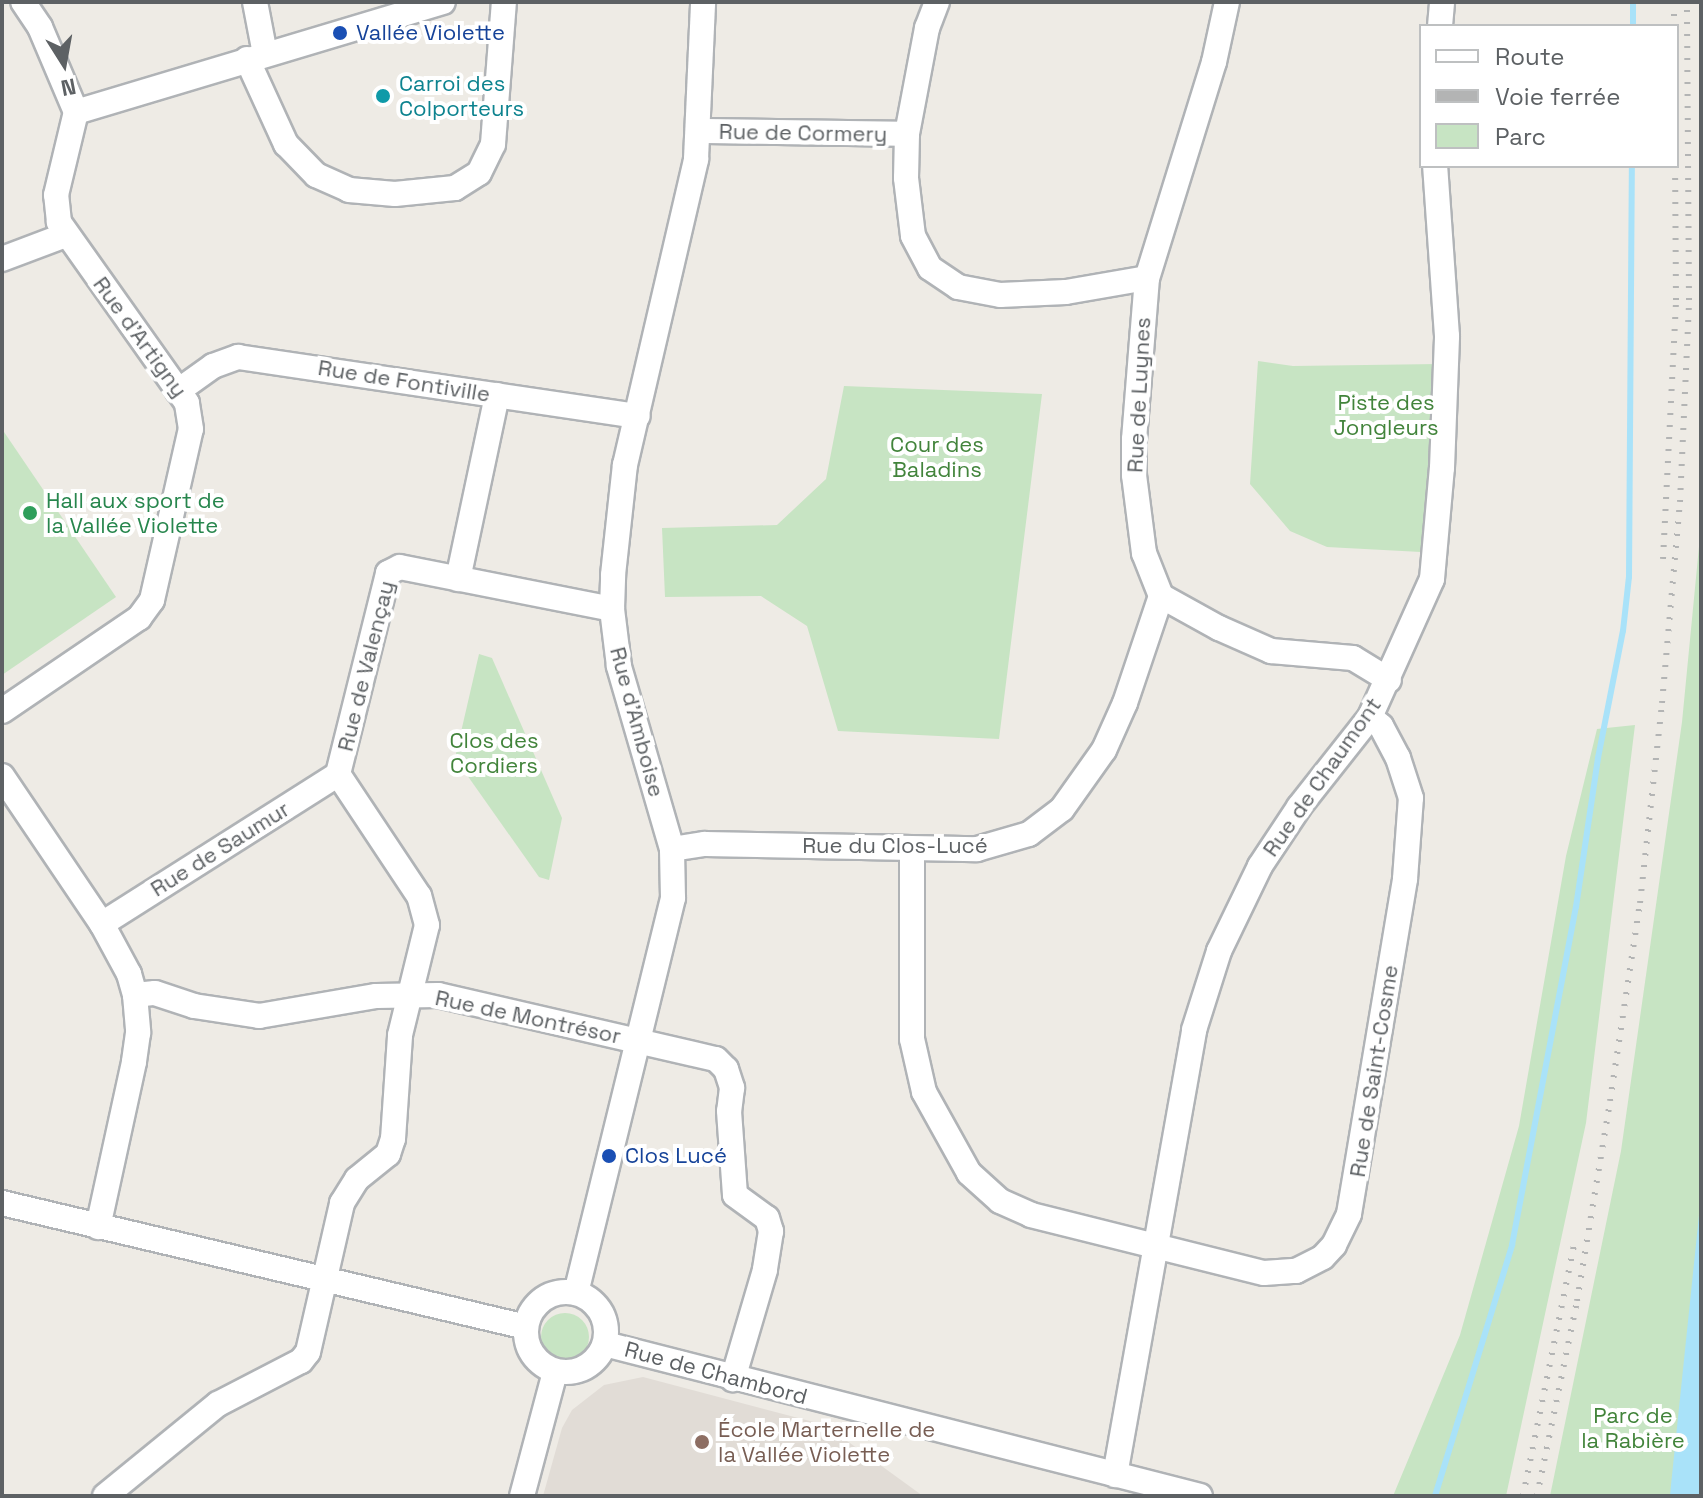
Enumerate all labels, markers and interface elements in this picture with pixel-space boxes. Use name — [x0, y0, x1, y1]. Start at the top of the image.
place label: Vallée Violette — [356, 20, 505, 46]
north arrow — [24, 24, 104, 104]
marker: Vallée Violette — [331, 24, 349, 42]
legend — [1419, 24, 1679, 168]
text: Route — [1495, 41, 1564, 72]
place label: Carroi des Colporteurs — [399, 70, 524, 122]
text: N — [59, 72, 78, 103]
text: Voie ferrée — [1495, 81, 1620, 112]
marker: Carroi des Colporteurs — [374, 87, 392, 105]
street label: Rue de Cormery — [718, 118, 888, 148]
text: Parc — [1495, 121, 1546, 152]
street label: Rue d'Artigny — [87, 272, 193, 402]
street label: Rue de Luynes — [1122, 317, 1156, 473]
street label: Rue de Fontiville — [316, 354, 492, 408]
park label: Piste des Jongleurs — [1333, 389, 1439, 440]
park label: Cour des Baladins — [890, 431, 984, 482]
place label: Hall aux sport de la Vallée Violette — [46, 487, 225, 538]
marker: Hall aux sport de la Vallée Violette — [21, 504, 39, 522]
street label: Rue de Valençay — [332, 578, 400, 754]
street label: Rue d'Amboise — [604, 644, 670, 800]
street label: Rue de Chaumont — [1257, 692, 1387, 862]
park label: Clos des Cordiers — [449, 727, 539, 778]
street label: Rue de Saumur — [146, 796, 294, 902]
street label: Rue du Clos-Lucé — [802, 833, 988, 859]
street label: Rue de Saint-Cosme — [1344, 963, 1404, 1179]
street label: Rue de Montrésor — [433, 984, 623, 1050]
place label: Clos Lucé — [625, 1143, 727, 1169]
marker: Clos Lucé — [600, 1147, 618, 1165]
street label: Rue de Chambord — [622, 1336, 810, 1410]
park label: Parc de la Rabière — [1581, 1402, 1685, 1454]
place label: École Marternelle de la Vallée Violette — [718, 1416, 935, 1468]
marker: École Marternelle de la Vallée Violette — [693, 1433, 711, 1451]

